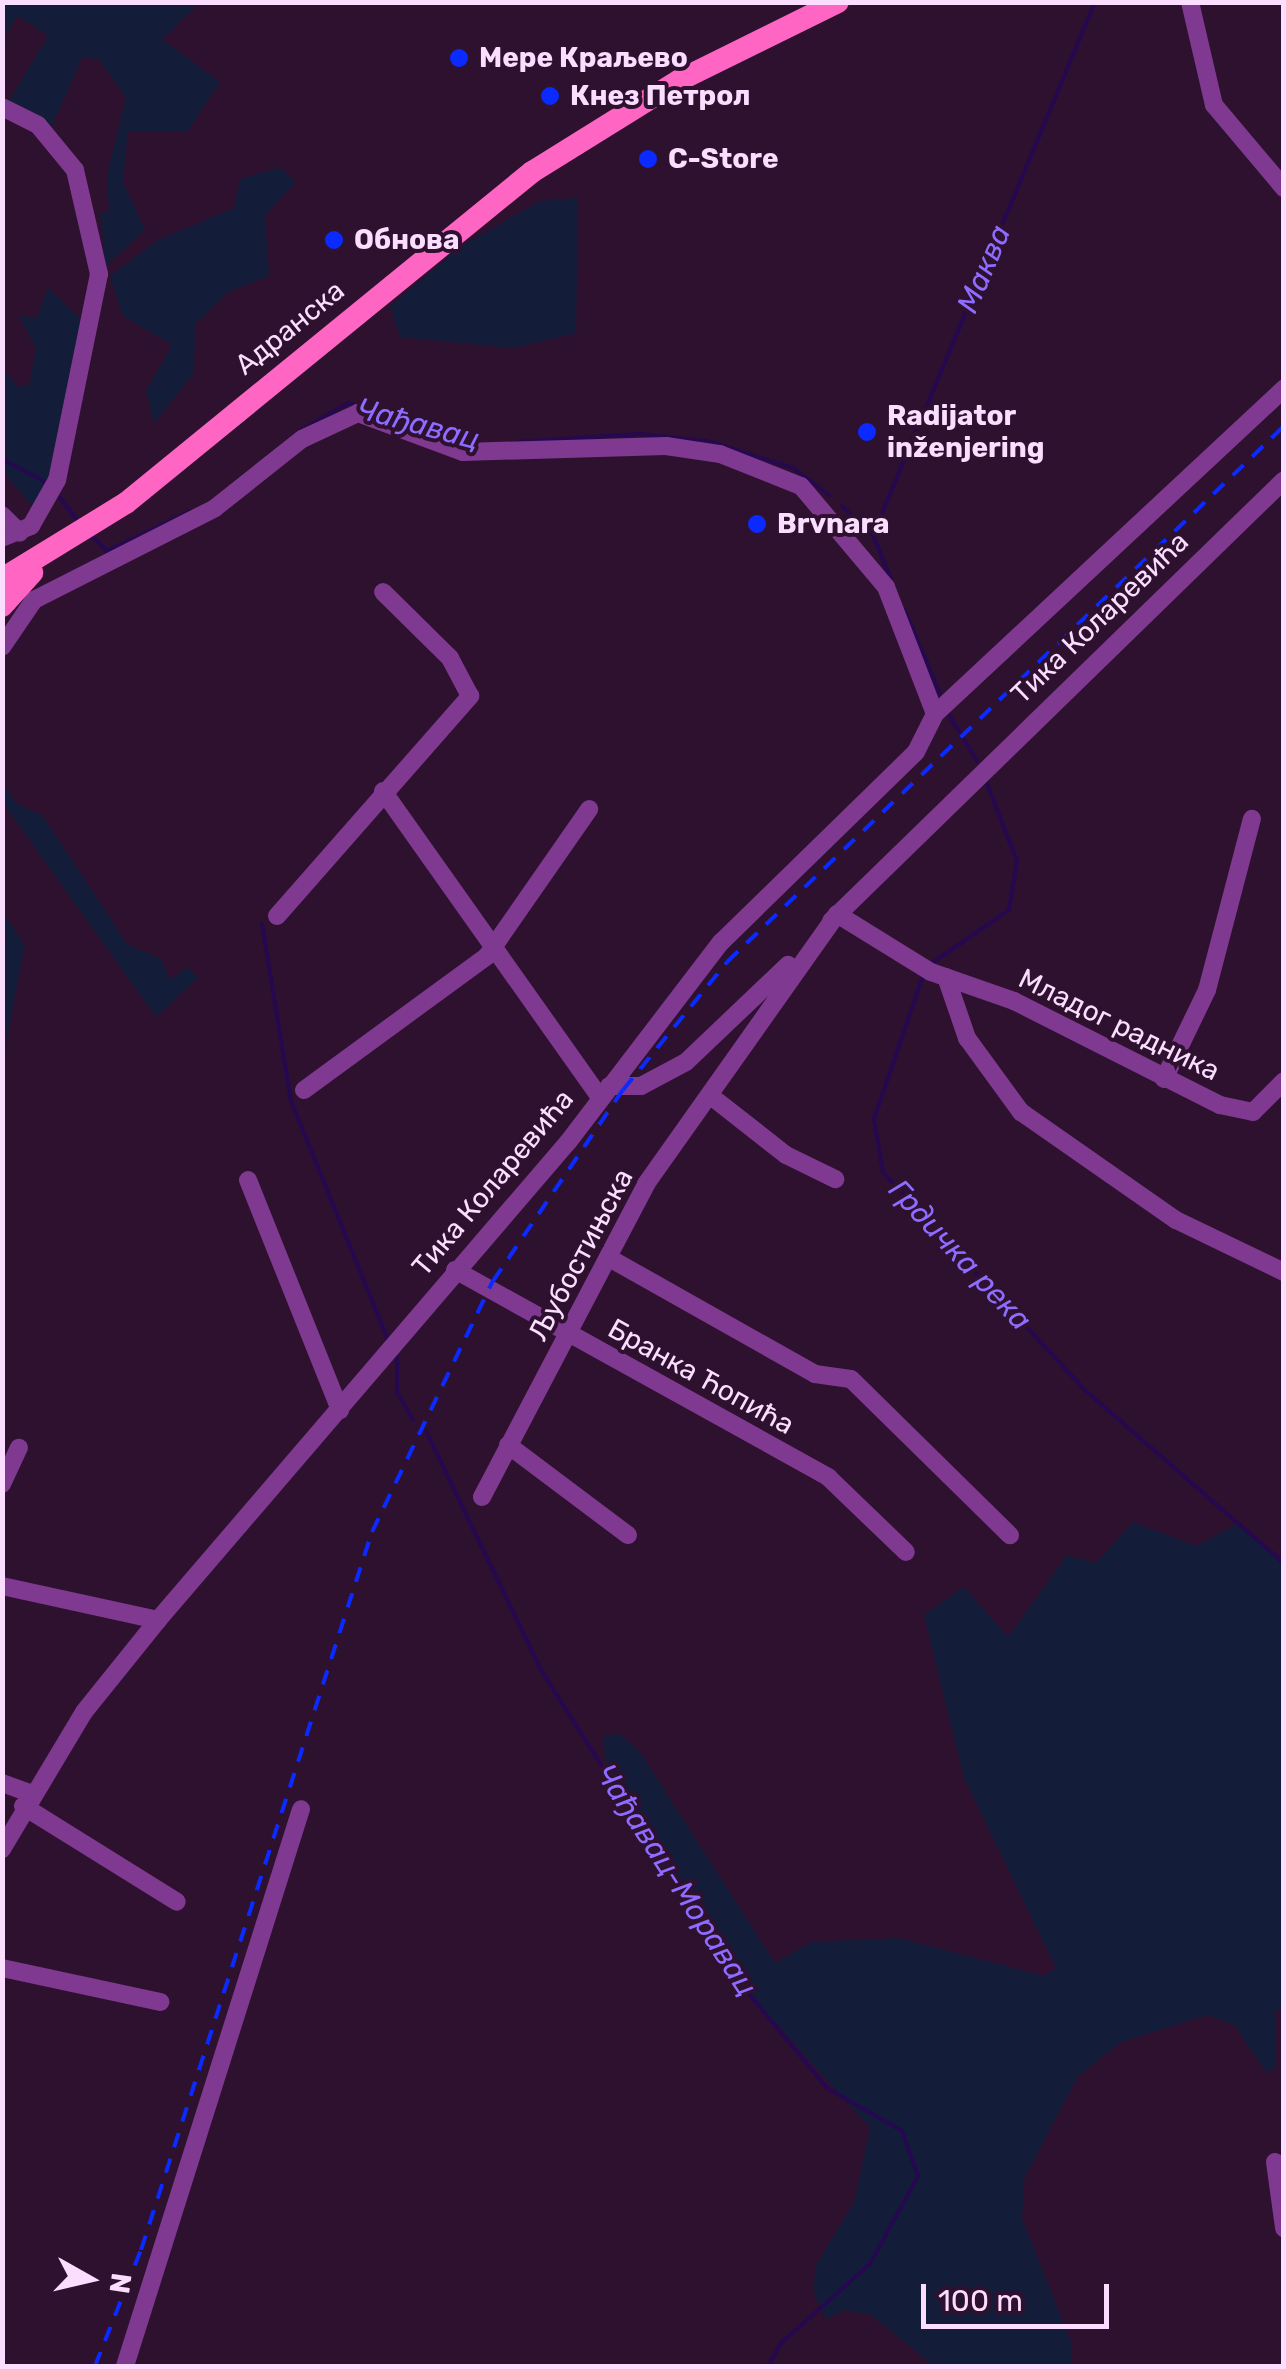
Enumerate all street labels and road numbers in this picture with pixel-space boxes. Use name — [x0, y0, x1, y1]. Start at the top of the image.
street label: Адранска — [229, 274, 351, 382]
street label: Тика Коларевића — [1005, 525, 1195, 711]
street label: Младог радника — [1013, 962, 1225, 1088]
street label: Тика Коларевића — [405, 1083, 581, 1283]
street label: Љубостињска — [522, 1163, 640, 1347]
street label: Бранка Ћопића — [602, 1312, 800, 1442]

